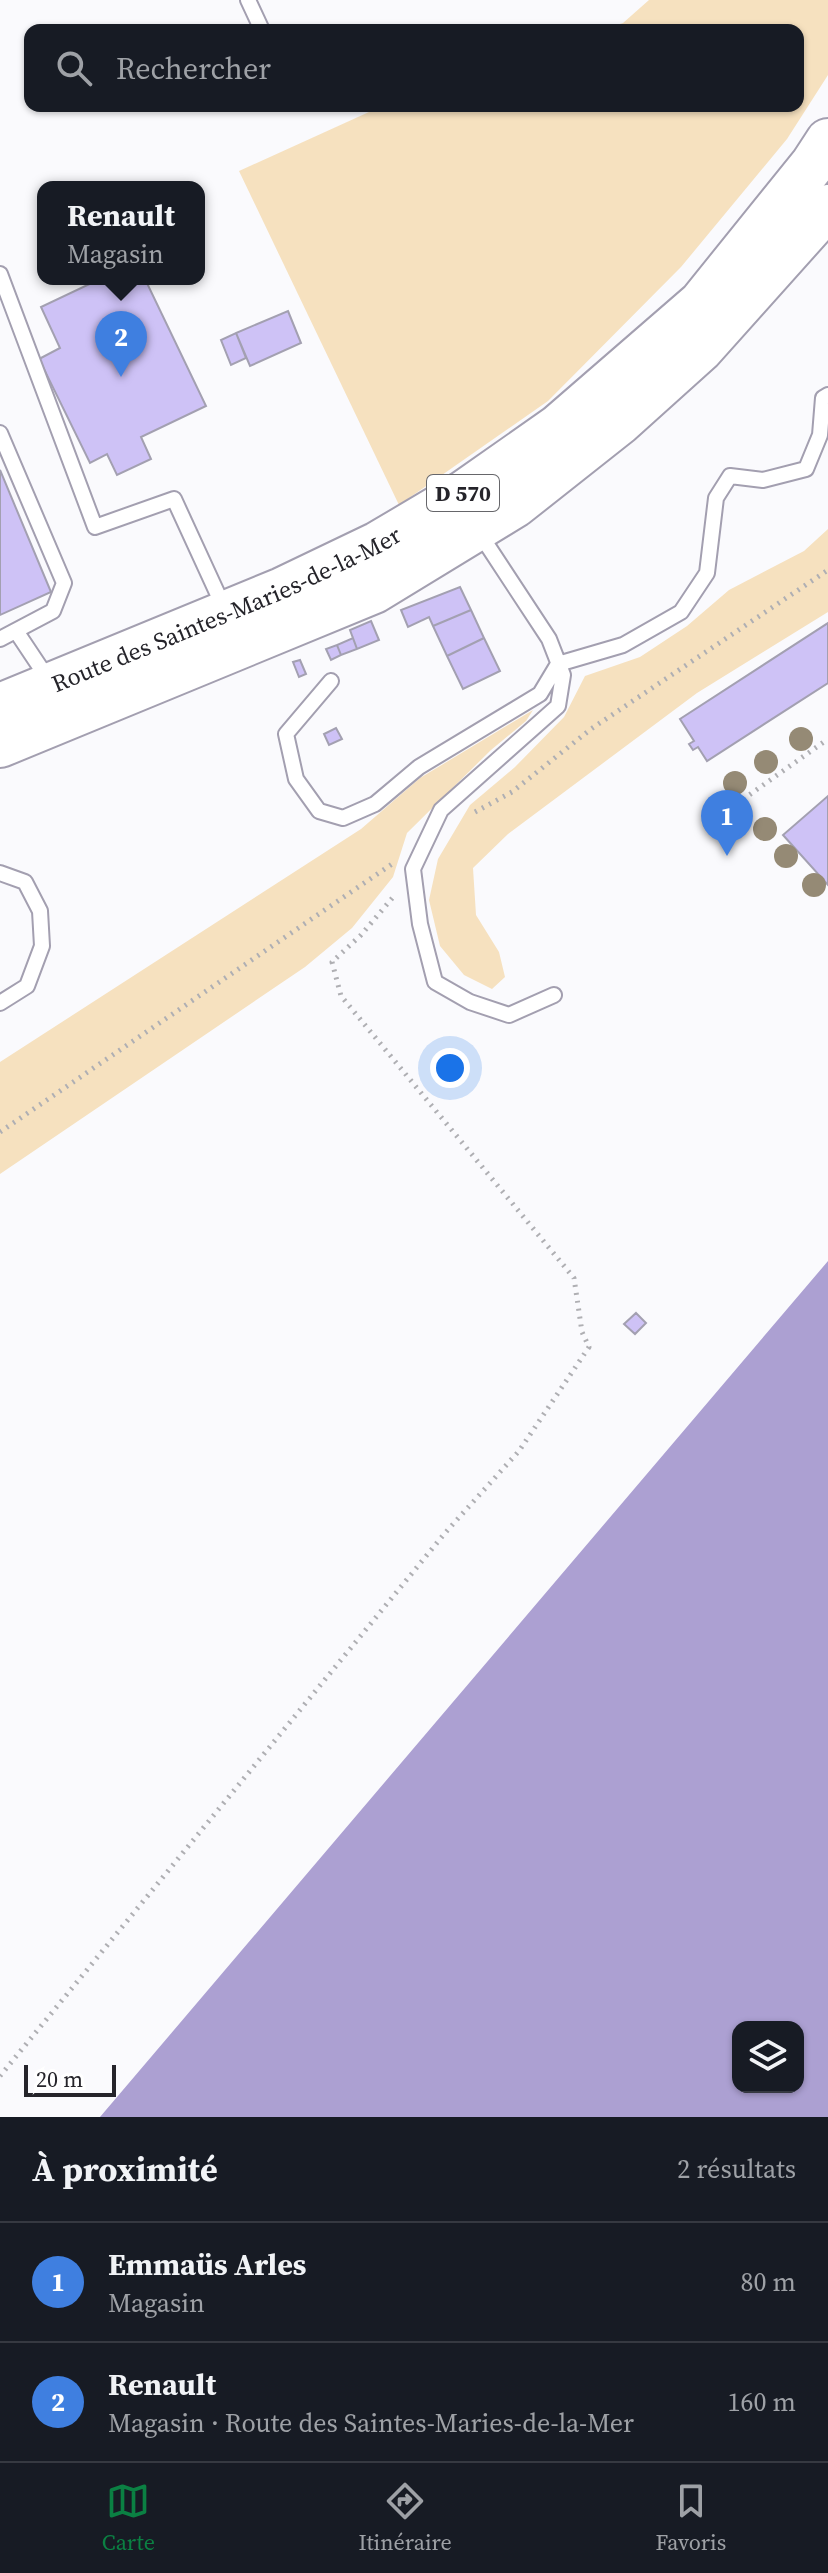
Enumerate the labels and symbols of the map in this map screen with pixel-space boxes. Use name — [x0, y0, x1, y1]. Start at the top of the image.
pin: 2 — [95, 311, 147, 377]
road number: D 570 — [427, 475, 499, 511]
street label: Route des Saintes-Maries-de-la-Mer — [46, 518, 407, 700]
pin: 1 — [701, 790, 753, 856]
your location — [430, 1048, 470, 1088]
scale bar — [24, 2061, 116, 2097]

